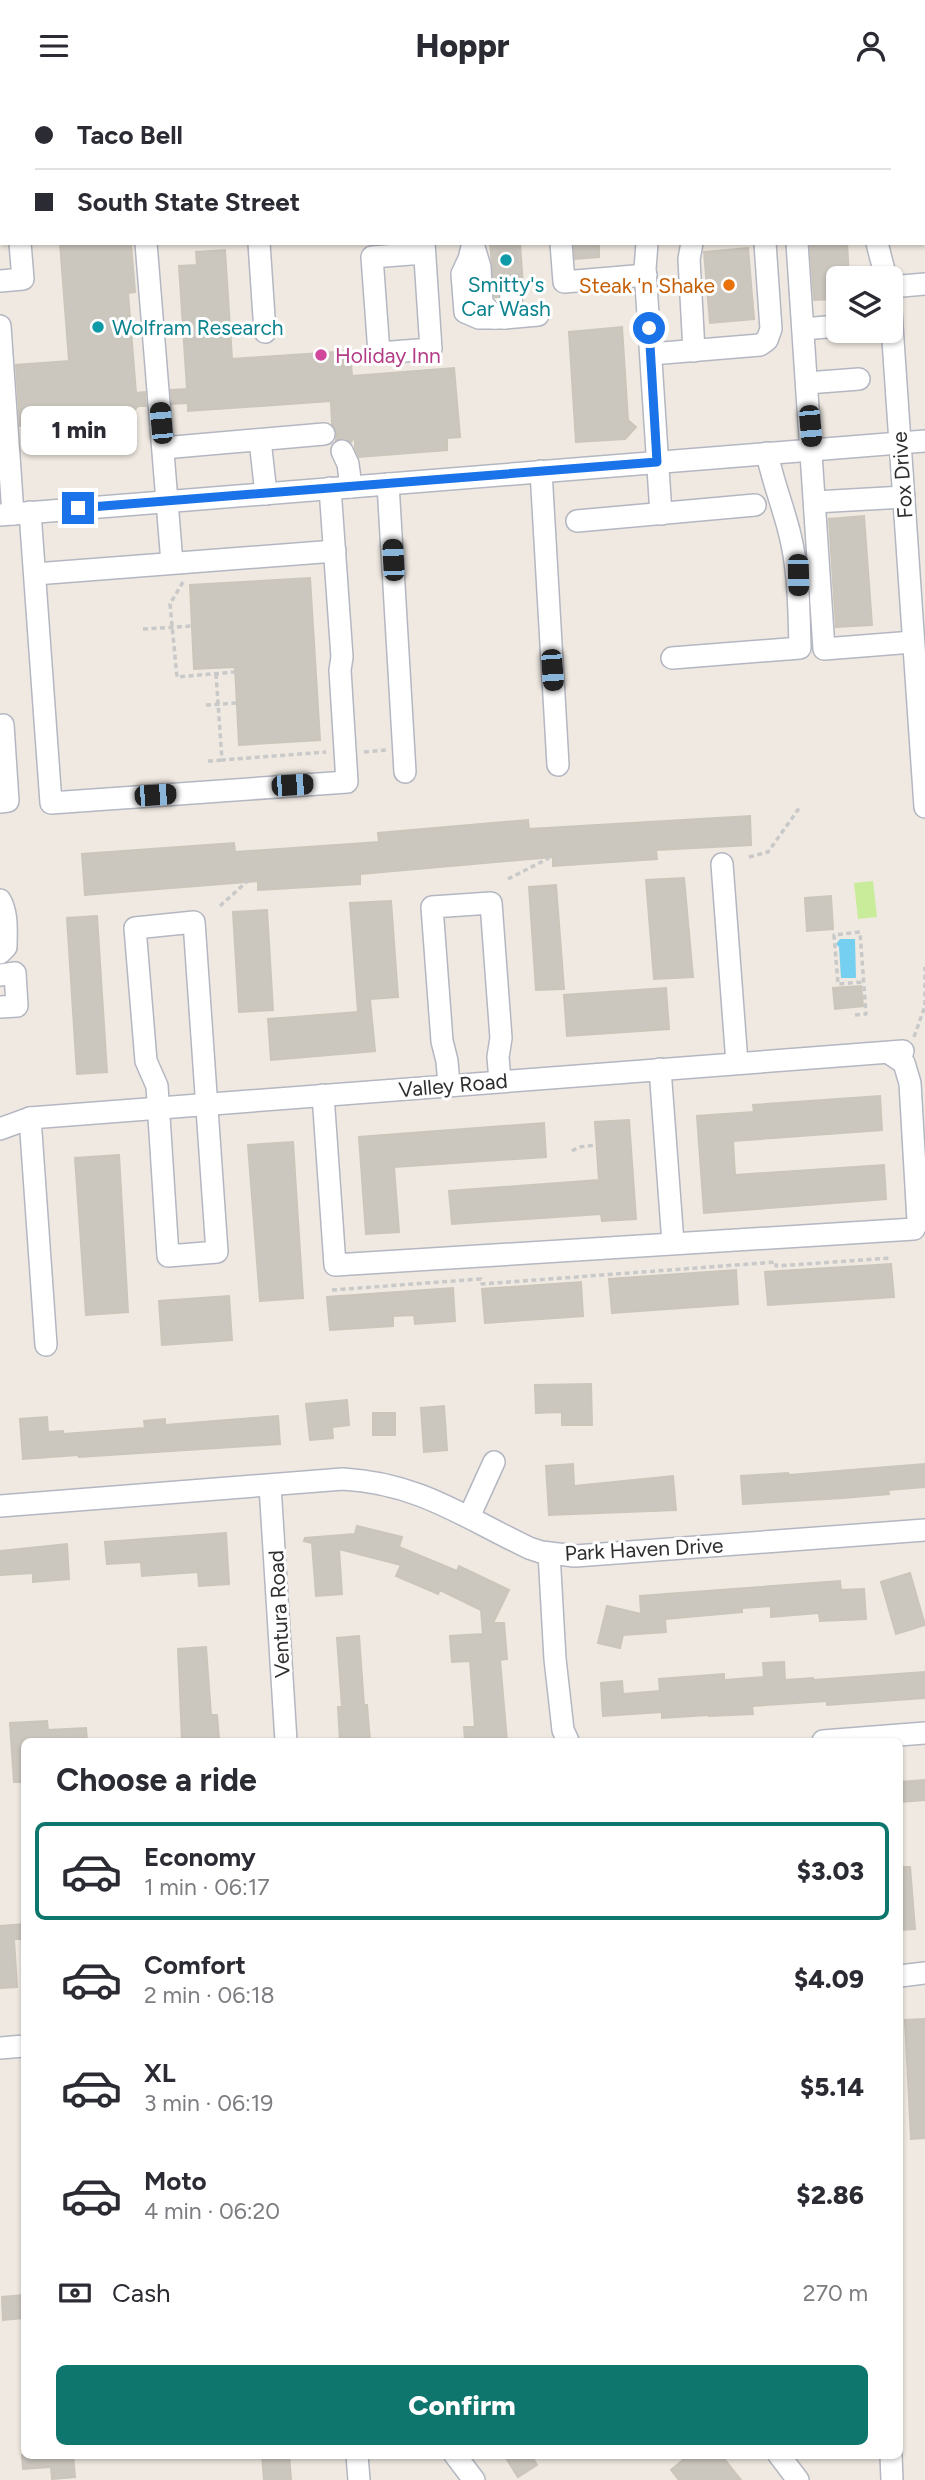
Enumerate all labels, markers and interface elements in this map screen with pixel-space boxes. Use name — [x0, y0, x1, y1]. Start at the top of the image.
icon: menu — [35, 27, 73, 65]
text: Hoppr — [415, 27, 510, 65]
icon: person — [852, 27, 890, 65]
text: Taco Bell — [77, 119, 183, 151]
text: South State Street — [77, 186, 300, 218]
marker: Smitty's Car Wash — [498, 252, 514, 268]
map controls — [826, 266, 903, 343]
button: layers — [826, 266, 903, 343]
place label: Smitty's Car Wash — [461, 272, 551, 321]
place label: Steak 'n Shake — [579, 273, 715, 298]
marker: Steak 'n Shake — [721, 277, 737, 293]
route start — [633, 312, 665, 344]
place label: Wolfram Research — [112, 315, 283, 340]
marker: Wolfram Research — [90, 319, 106, 335]
place label: Holiday Inn — [335, 343, 441, 368]
marker: Holiday Inn — [313, 347, 329, 363]
car — [149, 401, 174, 445]
car — [798, 404, 823, 448]
callout: 1 min — [20, 407, 136, 455]
text: 1 min — [52, 416, 106, 444]
street label: Fox Drive — [886, 431, 918, 519]
route end — [62, 492, 94, 524]
car — [382, 538, 405, 582]
car — [788, 554, 809, 596]
car — [541, 648, 564, 692]
car — [271, 773, 314, 797]
car — [134, 783, 177, 807]
street label: Valley Road — [397, 1068, 509, 1102]
street label: Park Haven Drive — [564, 1532, 724, 1566]
street label: Ventura Road — [263, 1549, 295, 1679]
text: Choose a ride — [56, 1761, 257, 1799]
icon: car — [60, 1840, 123, 1903]
text: Economy — [144, 1841, 256, 1873]
text: $3.03 — [797, 1855, 864, 1887]
text: 1 min · 06:17 — [144, 1873, 270, 1901]
icon: car — [60, 1948, 123, 2011]
text: Comfort — [144, 1949, 246, 1981]
text: $4.09 — [794, 1963, 864, 1995]
text: 2 min · 06:18 — [144, 1981, 275, 2009]
icon: car — [60, 2056, 123, 2119]
text: XL — [144, 2057, 176, 2089]
text: $5.14 — [800, 2071, 864, 2103]
text: 3 min · 06:19 — [144, 2089, 273, 2117]
icon: car — [60, 2164, 123, 2227]
text: Moto — [144, 2165, 207, 2197]
text: $2.86 — [796, 2179, 864, 2211]
text: 4 min · 06:20 — [144, 2197, 280, 2225]
icon: cash — [56, 2274, 94, 2312]
text: Cash — [112, 2277, 171, 2309]
text: 270 m — [803, 2279, 868, 2307]
button: Confirm — [56, 2365, 868, 2445]

